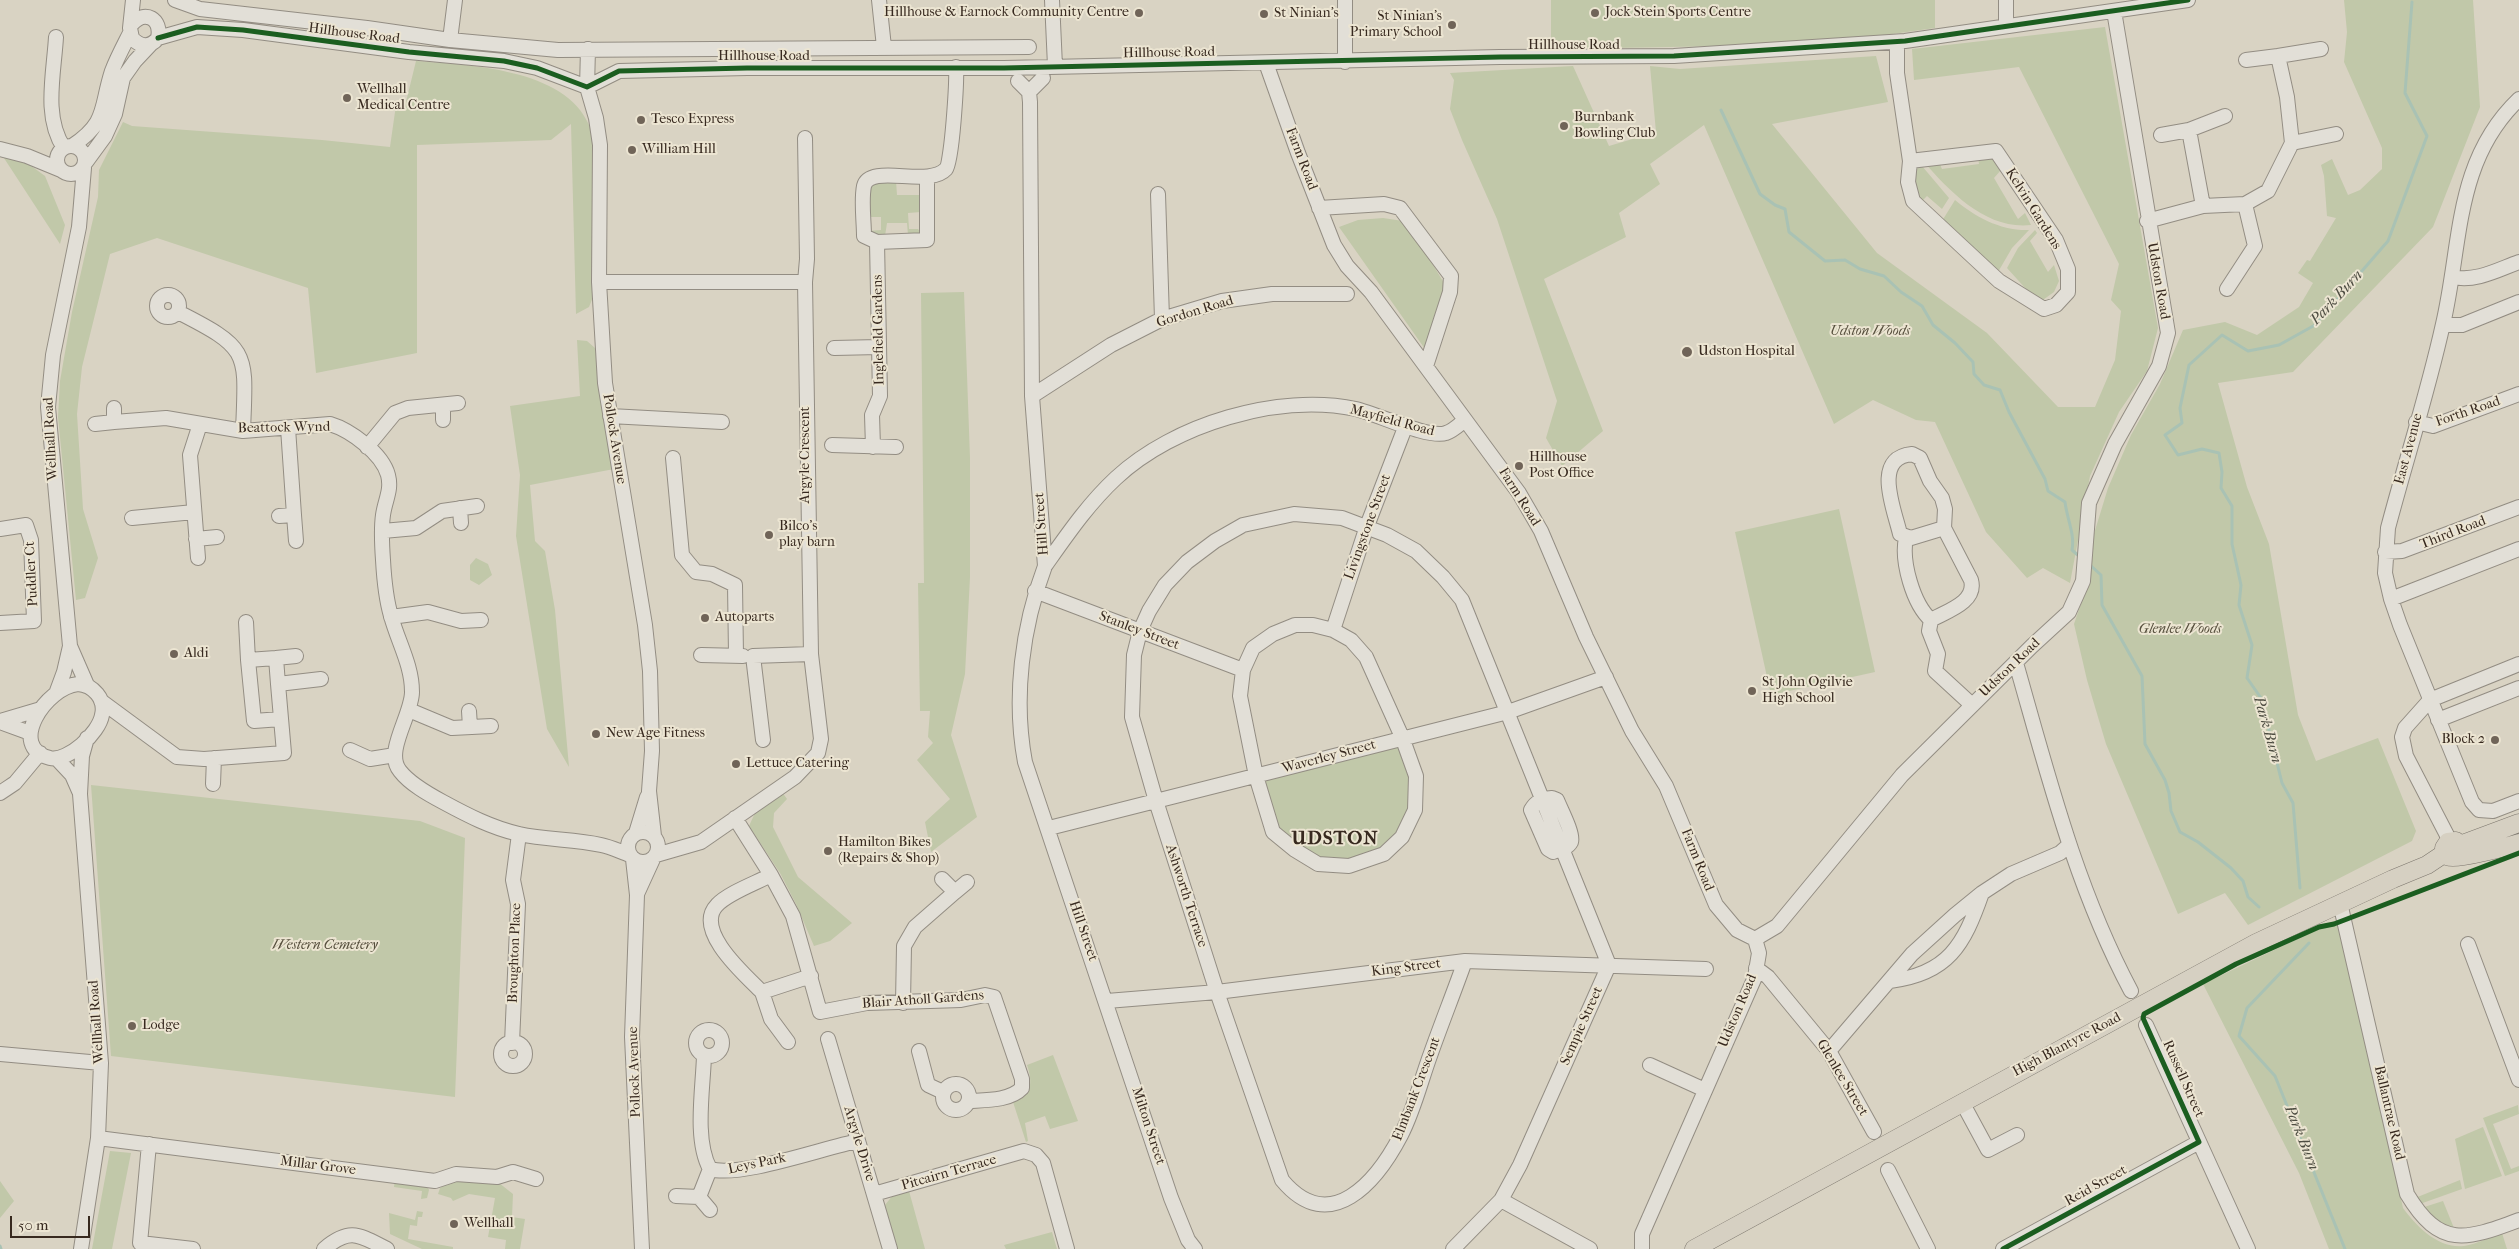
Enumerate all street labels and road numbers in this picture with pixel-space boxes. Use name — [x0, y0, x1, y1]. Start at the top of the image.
street label: Hillhouse Road — [307, 20, 401, 48]
street label: Hillhouse Road — [1528, 38, 1620, 54]
street label: Hillhouse Road — [1123, 44, 1215, 62]
street label: Hillhouse Road — [718, 49, 810, 65]
street label: Farm Road — [1281, 125, 1321, 193]
street label: Kelvin Gardens — [2001, 165, 2065, 253]
street label: Udston Road — [2143, 241, 2173, 321]
street label: Inglefield Gardens — [870, 274, 888, 386]
street label: Gordon Road — [1154, 292, 1236, 332]
street label: Pollock Avenue — [599, 393, 629, 485]
street label: Forth Road — [2433, 393, 2503, 431]
street label: Wellhall Road — [40, 397, 62, 481]
street label: Mayfield Road — [1348, 402, 1436, 440]
street label: Argyle Crescent — [798, 406, 814, 504]
street label: East Avenue — [2391, 411, 2427, 487]
street label: Beattock Wynd — [238, 419, 330, 437]
street label: Farm Road — [1494, 465, 1544, 529]
street label: Livingstone Street — [1341, 472, 1395, 582]
street label: Hill Street — [1031, 492, 1053, 556]
street label: Third Road — [2418, 513, 2488, 553]
street label: Puddler Ct — [22, 541, 42, 607]
street label: Stanley Street — [1096, 608, 1182, 654]
street label: Udston Road — [1976, 635, 2044, 701]
street label: Waverley Street — [1280, 736, 1378, 778]
street label: Farm Road — [1677, 826, 1717, 894]
street label: Ashworth Terrace — [1161, 842, 1211, 950]
street label: Hill Street — [1065, 899, 1101, 963]
street label: Broughton Place — [505, 903, 525, 1003]
street label: King Street — [1370, 955, 1442, 981]
street label: Udston Road — [1715, 972, 1761, 1050]
street label: Wellhall Road — [86, 980, 108, 1064]
street label: Sempie Street — [1557, 984, 1607, 1068]
street label: Blair Atholl Gardens — [862, 987, 984, 1013]
street label: High Blantyre Road — [2010, 1009, 2124, 1081]
street label: Pollock Avenue — [625, 1026, 645, 1118]
street label: Elmbank Crescent — [1390, 1035, 1444, 1143]
street label: Glenlee Street — [1813, 1037, 1871, 1119]
street label: Russell Street — [2158, 1038, 2208, 1120]
street label: Ballantrae Road — [2370, 1064, 2408, 1162]
street label: Milton Street — [1128, 1085, 1168, 1167]
street label: Argyle Drive — [840, 1104, 878, 1184]
street label: Leys Park — [727, 1150, 787, 1178]
street label: Pitcairn Terrace — [900, 1151, 998, 1195]
street label: Millar Grove — [279, 1153, 357, 1179]
street label: Reid Street — [2062, 1162, 2130, 1210]

